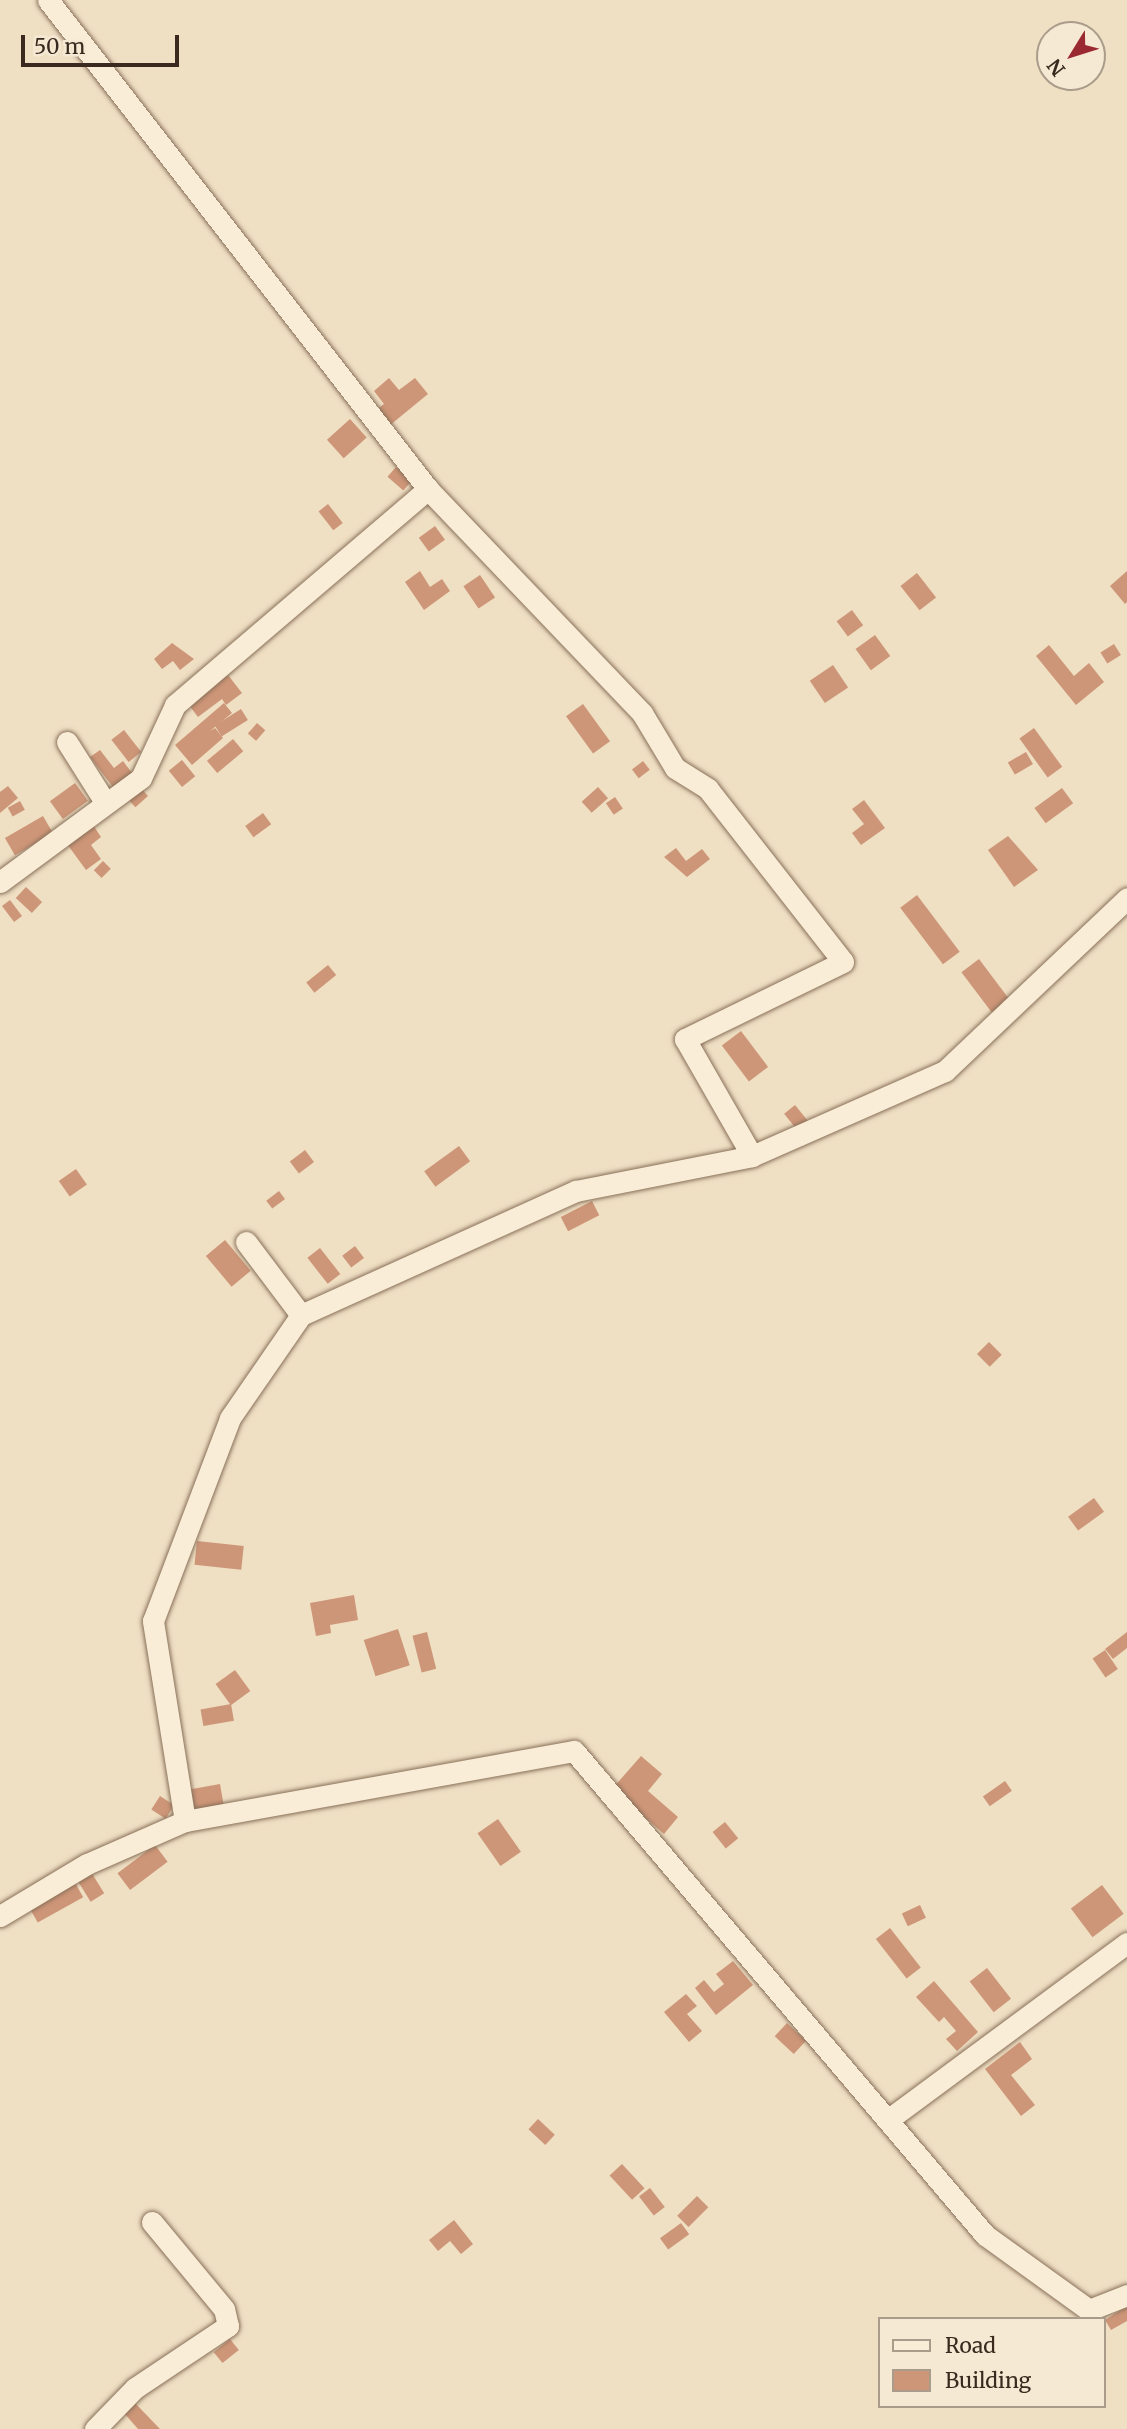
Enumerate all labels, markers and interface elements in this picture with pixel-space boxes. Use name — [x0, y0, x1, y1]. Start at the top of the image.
scale bar — [24, 21, 182, 65]
north arrow — [1036, 21, 1106, 91]
text: 50 m — [34, 33, 85, 60]
text: N — [1042, 54, 1070, 81]
legend — [878, 2317, 1106, 2408]
text: Road — [945, 2332, 996, 2359]
text: Building — [945, 2367, 1031, 2394]

